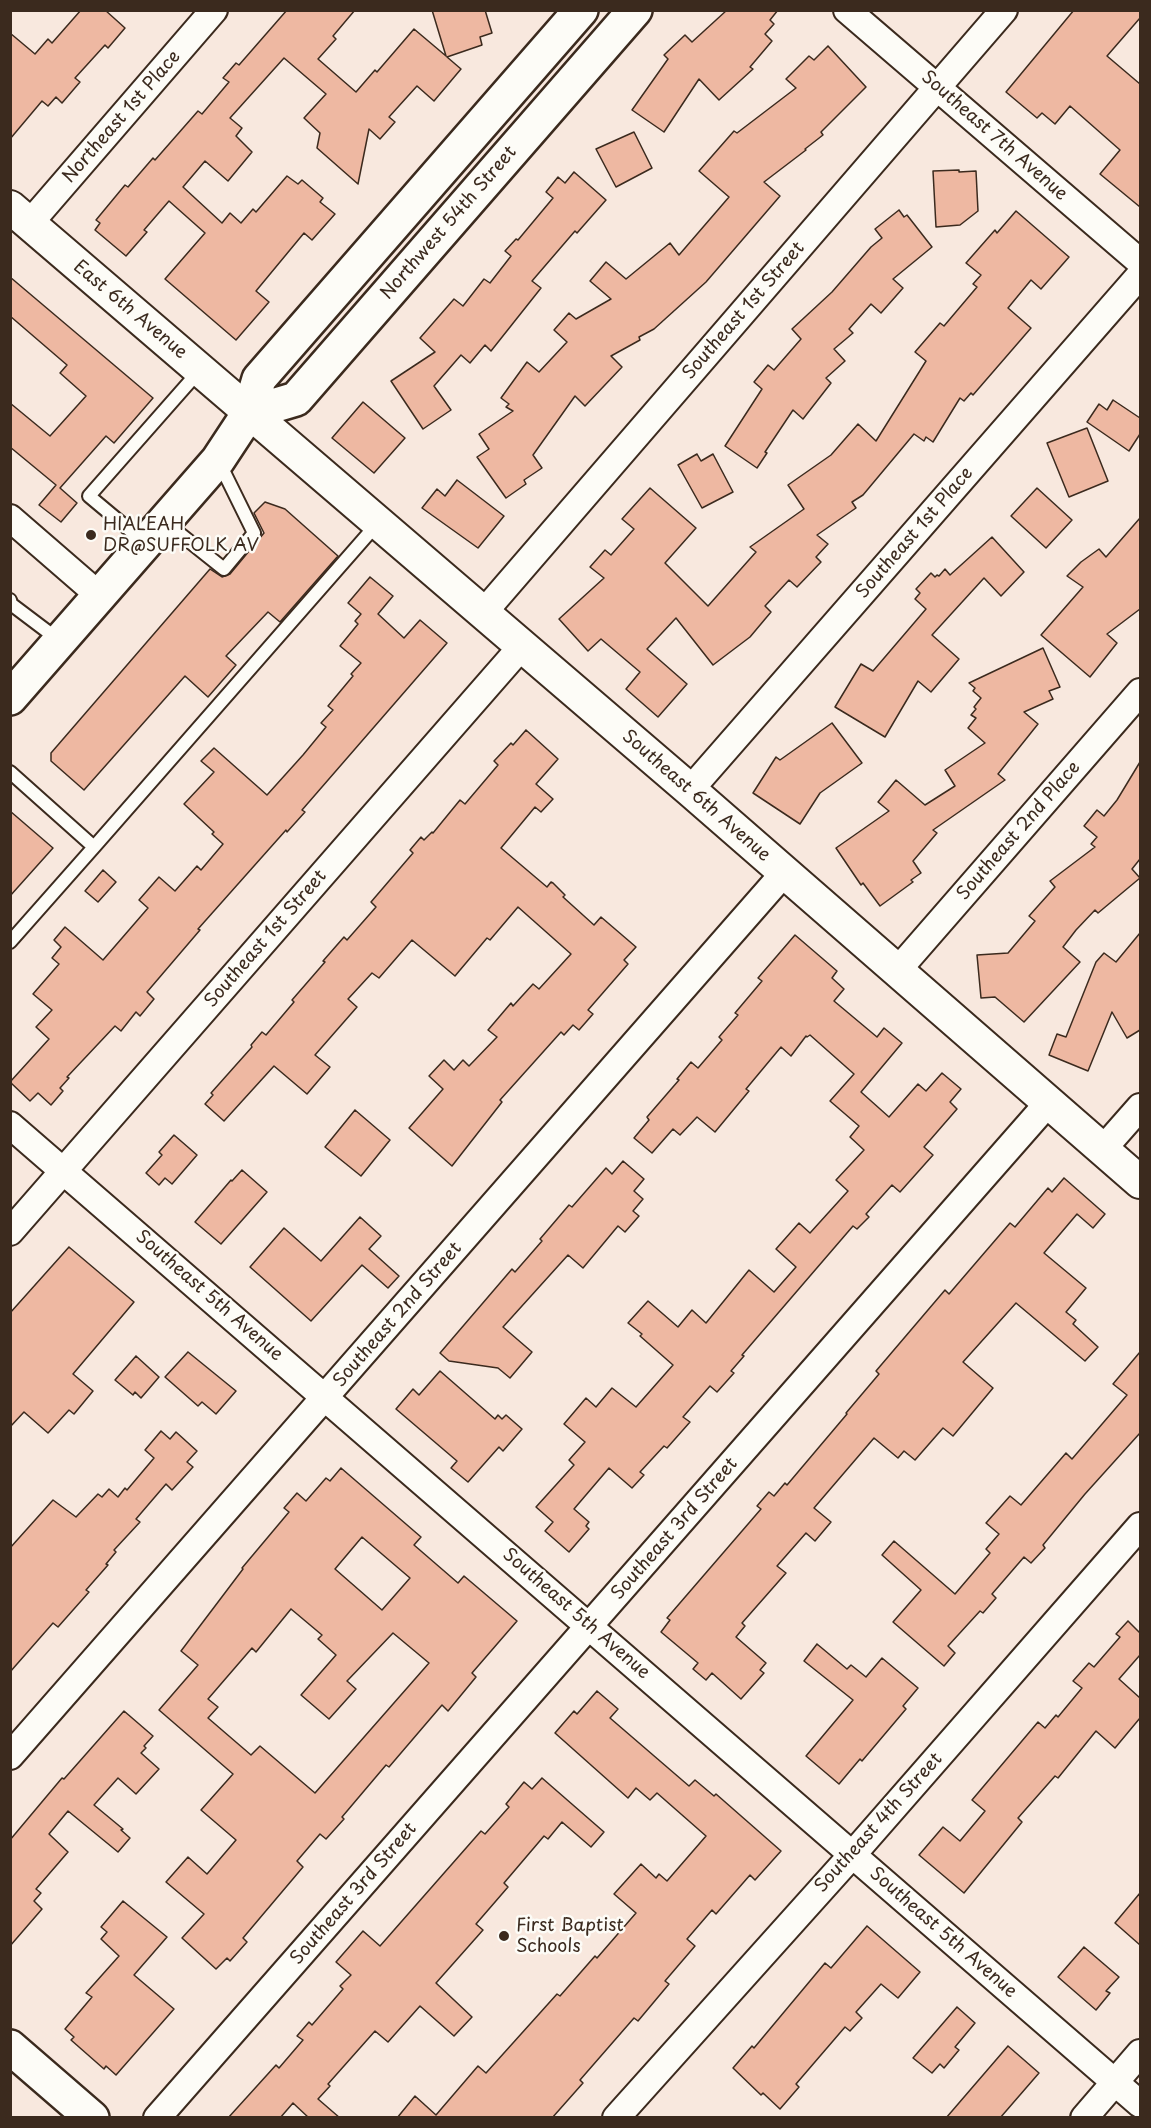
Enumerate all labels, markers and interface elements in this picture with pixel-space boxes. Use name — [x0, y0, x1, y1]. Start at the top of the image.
street label: Northeast 1st Place — [59, 46, 185, 188]
street label: Southeast 7th Avenue — [917, 67, 1071, 205]
street label: Northwest 54th Street — [377, 142, 521, 304]
street label: Southeast 1st Street — [679, 238, 809, 384]
street label: East 6th Avenue — [69, 256, 191, 364]
street label: Southeast 1st Place — [852, 463, 978, 603]
place label: HIALEAH DR@SUFFOLK AV — [103, 514, 259, 556]
marker: HIALEAH DR@SUFFOLK AV — [84, 528, 98, 542]
street label: Southeast 6th Avenue — [617, 726, 775, 866]
street label: Southeast 2nd Place — [953, 757, 1085, 905]
street label: Southeast 1st Street — [201, 866, 331, 1012]
street label: Southeast 5th Avenue — [131, 1226, 287, 1366]
street label: Southeast 2nd Street — [329, 1238, 467, 1392]
street label: Southeast 3rd Street — [607, 1454, 743, 1604]
street label: Southeast 5th Avenue — [498, 1544, 654, 1684]
street label: Southeast 4th Street — [811, 1749, 947, 1897]
street label: Southeast 3rd Street — [286, 1819, 422, 1969]
street label: Southeast 5th Avenue — [865, 1863, 1021, 2003]
place label: First Baptist Schools — [516, 1915, 624, 1958]
marker: First Baptist Schools — [497, 1929, 511, 1943]

